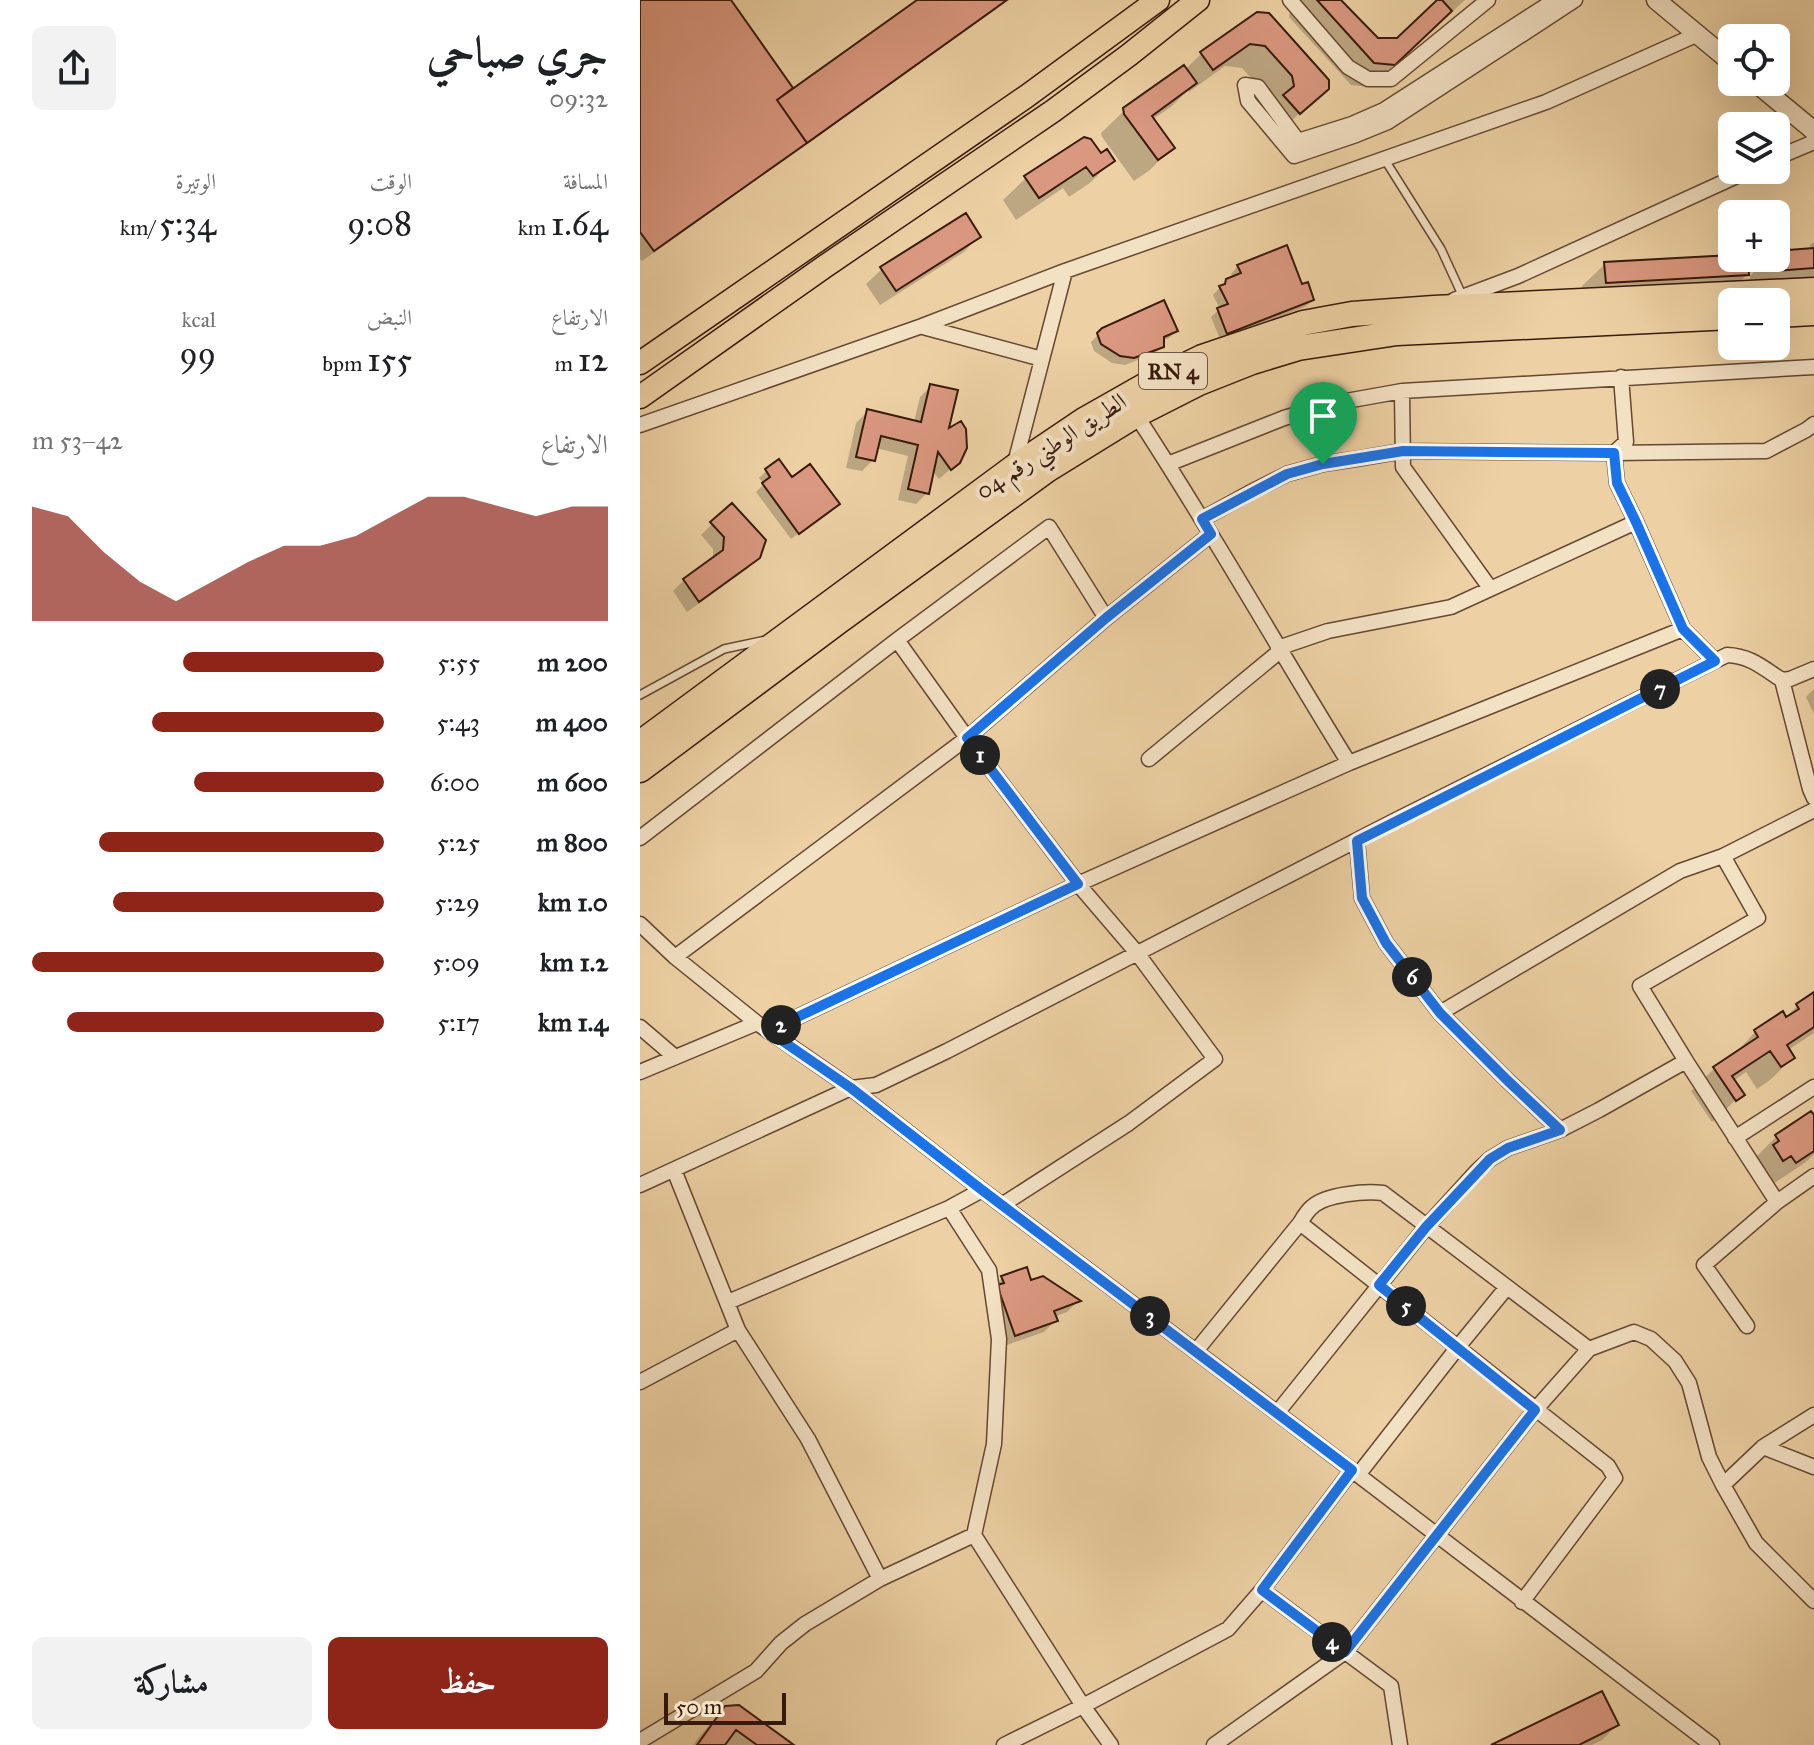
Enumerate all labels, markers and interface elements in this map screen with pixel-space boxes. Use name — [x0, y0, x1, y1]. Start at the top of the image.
map controls — [1718, 24, 1790, 360]
button: locate — [1718, 24, 1790, 96]
text: جري صباحي — [427, 25, 608, 79]
button: share — [32, 26, 116, 110]
text: 09:32 — [549, 82, 608, 114]
button: layers — [1718, 112, 1790, 184]
text: الوتيرة — [175, 168, 216, 195]
text: الوقت — [370, 168, 412, 195]
text: المسافة — [563, 168, 608, 195]
button: + — [1718, 200, 1790, 272]
text: 5:34 — [159, 203, 216, 244]
text: 9:08 — [347, 203, 412, 244]
text: 1.64 — [551, 203, 608, 244]
text: /km — [120, 214, 159, 241]
text: km — [518, 214, 551, 241]
button: − — [1718, 288, 1790, 360]
text: النبض — [367, 304, 412, 331]
text: الارتفاع — [551, 304, 608, 331]
text: kcal — [181, 306, 216, 333]
text: 99 — [179, 333, 216, 374]
text: 155 — [367, 339, 412, 380]
text: 12 — [578, 339, 608, 380]
text: bpm — [322, 350, 367, 377]
text: m — [555, 350, 578, 377]
road number: RN 4 — [1139, 353, 1207, 389]
pin — [1289, 382, 1357, 464]
street label: الطريق الوطني رقم 04 — [970, 386, 1136, 512]
icon: arrive — [1301, 394, 1345, 438]
text: 42–53 m — [32, 424, 123, 456]
text: الارتفاع — [541, 428, 608, 460]
text: 5:55 — [437, 646, 480, 678]
text: 200 m — [537, 646, 608, 678]
pin: 7 — [1640, 669, 1680, 709]
text: 7 — [1654, 675, 1666, 702]
text: 5:43 — [436, 706, 480, 738]
text: 400 m — [536, 706, 608, 738]
pin: 1 — [960, 735, 1000, 775]
text: 1 — [976, 741, 984, 768]
text: 6:00 — [430, 766, 480, 798]
text: 600 m — [537, 766, 608, 798]
text: 5:25 — [437, 826, 480, 858]
text: 800 m — [536, 826, 608, 858]
text: 5:29 — [435, 886, 480, 918]
text: 1.0 km — [538, 886, 608, 918]
text: 5:09 — [432, 946, 480, 978]
text: 1.2 km — [540, 946, 608, 978]
pin: 6 — [1392, 957, 1432, 997]
text: 6 — [1406, 963, 1418, 990]
pin: 2 — [761, 1005, 801, 1045]
text: 5:17 — [437, 1006, 480, 1038]
text: 1.4 km — [538, 1006, 608, 1038]
text: 2 — [776, 1011, 786, 1038]
pin: 5 — [1386, 1286, 1426, 1326]
text: 5 — [1401, 1292, 1411, 1319]
pin: 3 — [1130, 1296, 1170, 1336]
text: 3 — [1146, 1302, 1154, 1329]
pin: 4 — [1312, 1622, 1352, 1662]
text: 4 — [1326, 1628, 1338, 1655]
button: مشاركة — [32, 1637, 312, 1729]
button: حفظ — [328, 1637, 608, 1729]
scale bar — [664, 1689, 786, 1725]
text: 50 m — [676, 1693, 722, 1720]

